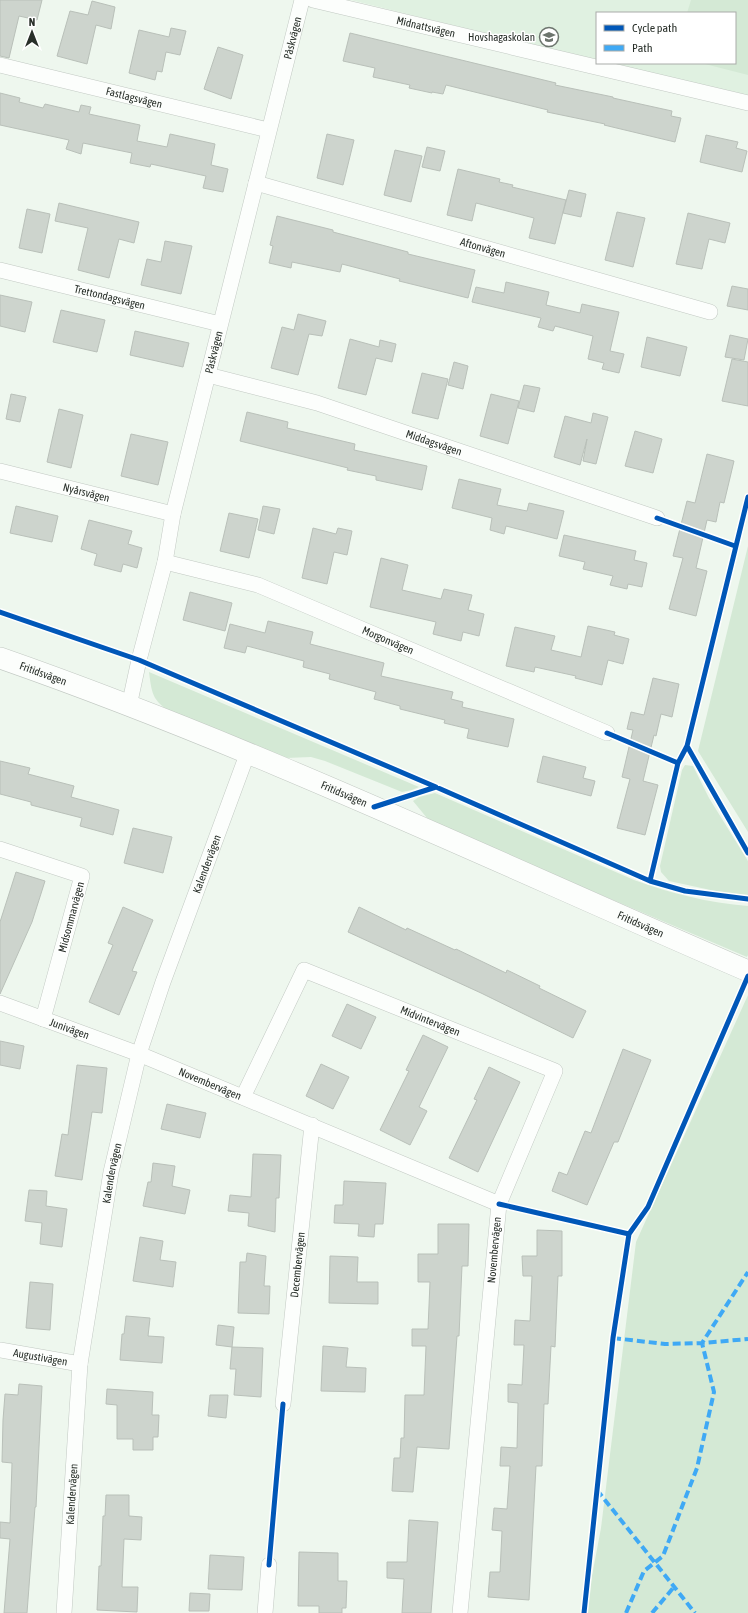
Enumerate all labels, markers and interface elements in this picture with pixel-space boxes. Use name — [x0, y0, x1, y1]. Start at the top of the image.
north arrow — [12, 12, 52, 52]
legend — [596, 12, 736, 64]
street label: Midnattsvägen — [395, 14, 457, 40]
street label: Påskvägen — [281, 15, 304, 60]
text: N — [29, 16, 35, 28]
text: Cycle path — [632, 21, 677, 35]
school or university icon: Hovshagaskolan — [538, 26, 560, 48]
place label: Hovshagaskolan — [468, 31, 535, 43]
text: Path — [632, 41, 653, 55]
street label: Fastlagsvägen — [105, 85, 163, 110]
street label: Aftonvägen — [459, 235, 507, 260]
street label: Trettondagsvägen — [73, 282, 146, 311]
street label: Påskvägen — [203, 330, 225, 375]
street label: Middagsvägen — [404, 427, 464, 458]
street label: Nyårsvägen — [62, 481, 111, 504]
street label: Morgonvägen — [360, 624, 416, 656]
street label: Fritidsvägen — [18, 659, 69, 688]
street label: Fritidsvägen — [319, 779, 369, 809]
street label: Kalendervägen — [190, 833, 223, 895]
street label: Midsommarvägen — [56, 880, 86, 954]
street label: Fritidsvägen — [616, 909, 666, 940]
street label: Midvintervägen — [399, 1003, 462, 1038]
street label: Junivägen — [48, 1016, 91, 1041]
street label: Novembervägen — [177, 1065, 243, 1102]
street label: Kalendervägen — [100, 1142, 124, 1204]
street label: Novembervägen — [485, 1216, 503, 1284]
street label: Decembervägen — [288, 1231, 307, 1298]
street label: Augustivägen — [12, 1346, 68, 1368]
street label: Kalendervägen — [64, 1463, 80, 1525]

